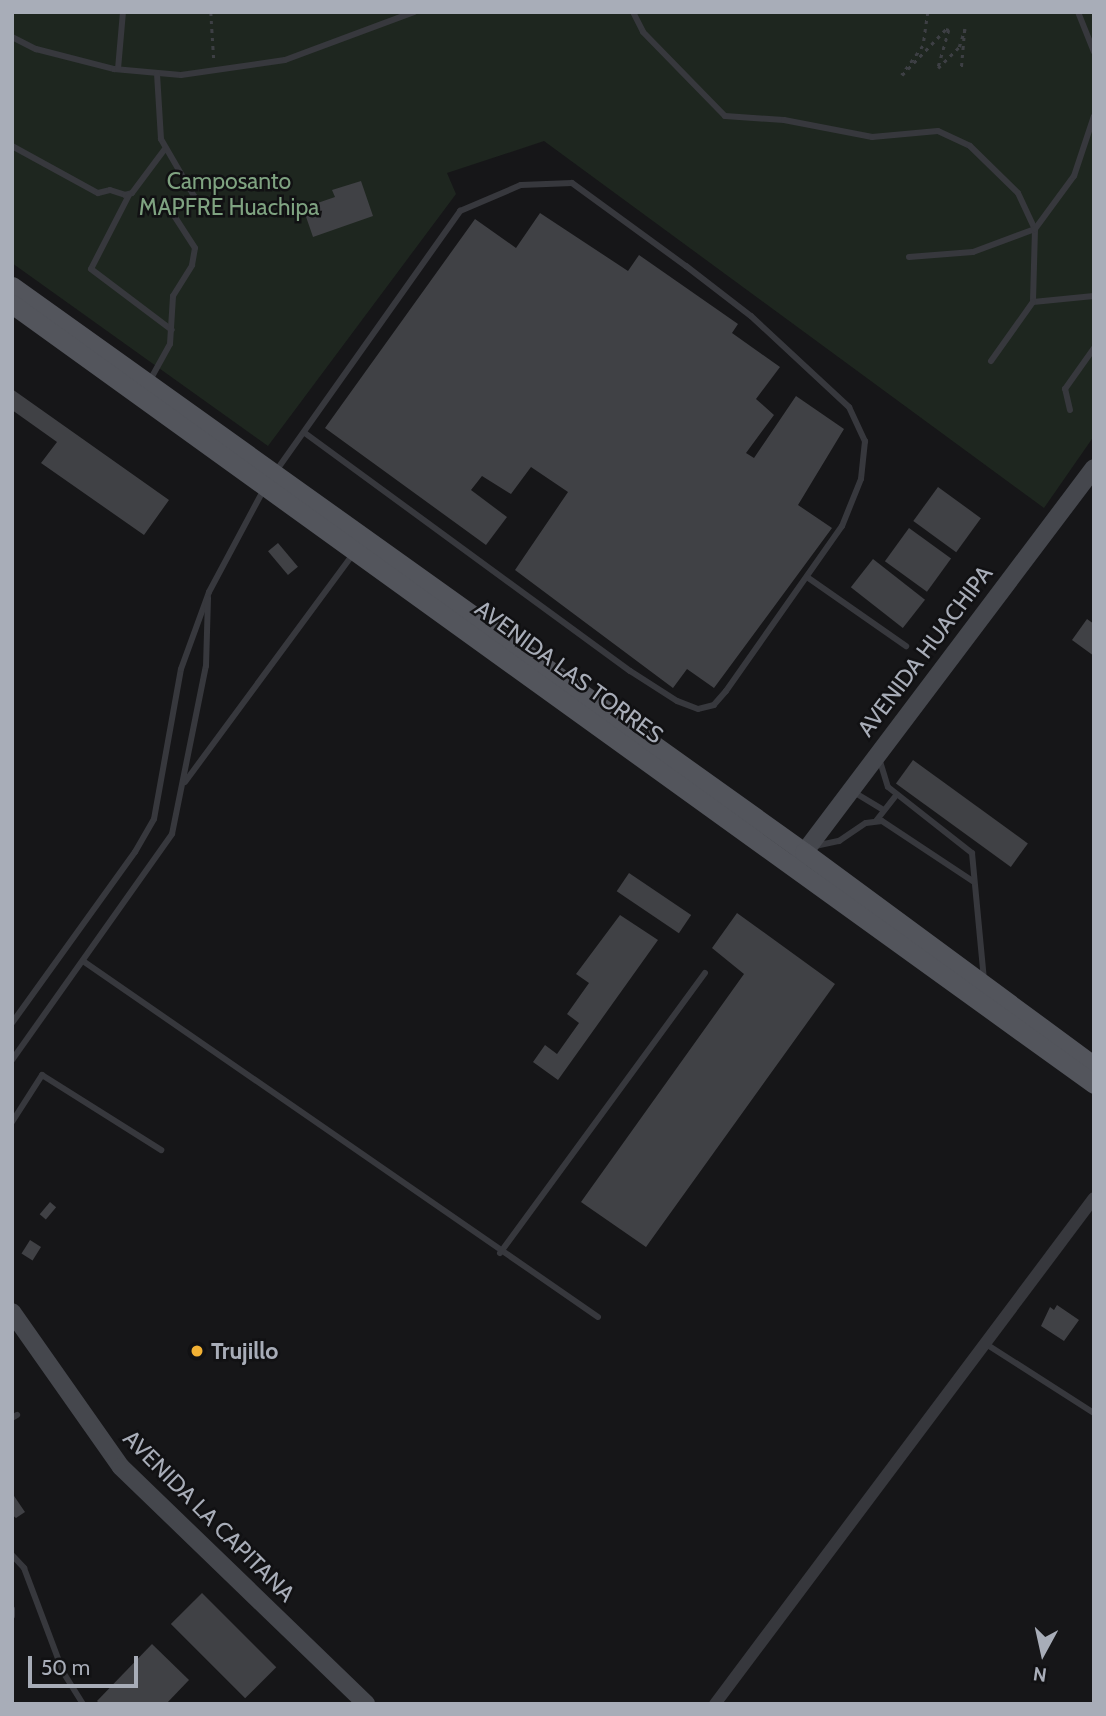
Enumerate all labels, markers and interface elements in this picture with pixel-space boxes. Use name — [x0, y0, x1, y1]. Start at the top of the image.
park label: Camposanto MAPFRE Huachipa — [139, 167, 319, 221]
street label: AVENIDA HUACHIPA — [852, 560, 998, 742]
street label: AVENIDA LAS TORRES — [470, 595, 668, 749]
place label: Trujillo — [211, 1337, 278, 1365]
marker: Trujillo — [189, 1343, 205, 1359]
street label: AVENIDA LA CAPITANA — [117, 1424, 301, 1608]
north arrow — [1008, 1618, 1078, 1688]
scale bar — [32, 1642, 142, 1686]
text: 50 m — [41, 1655, 90, 1680]
text: N — [1032, 1662, 1048, 1687]

